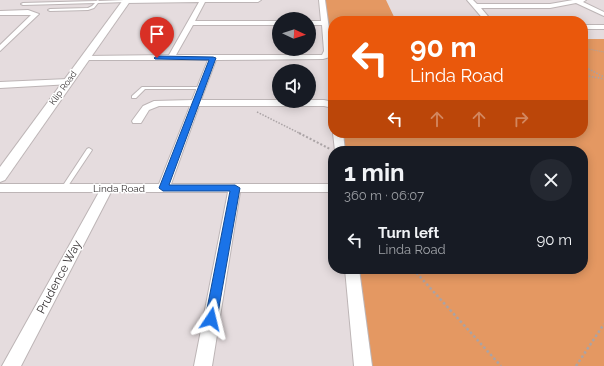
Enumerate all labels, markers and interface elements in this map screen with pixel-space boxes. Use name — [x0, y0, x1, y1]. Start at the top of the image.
north arrow — [272, 12, 316, 56]
map controls — [272, 12, 316, 108]
pin — [140, 17, 174, 58]
icon: arrive — [146, 23, 168, 45]
text: 90 m — [410, 31, 476, 64]
icon: left — [344, 32, 396, 84]
button: sound — [272, 64, 316, 108]
text: Linda Road — [410, 65, 504, 86]
street label: Klip Road — [47, 69, 79, 107]
icon: left — [384, 108, 406, 130]
icon: ahead — [426, 108, 448, 130]
icon: ahead — [468, 108, 490, 130]
icon: right — [510, 108, 532, 130]
text: 1 min — [344, 158, 405, 187]
button: close — [530, 159, 572, 201]
street label: Linda Road — [93, 183, 145, 194]
text: 360 m · 06:07 — [344, 188, 424, 203]
text: Turn left — [378, 224, 439, 242]
icon: left — [344, 229, 366, 251]
text: 90 m — [536, 231, 572, 249]
street label: Prudence Way — [34, 237, 84, 316]
text: Linda Road — [378, 242, 446, 257]
position arrow — [190, 298, 232, 340]

